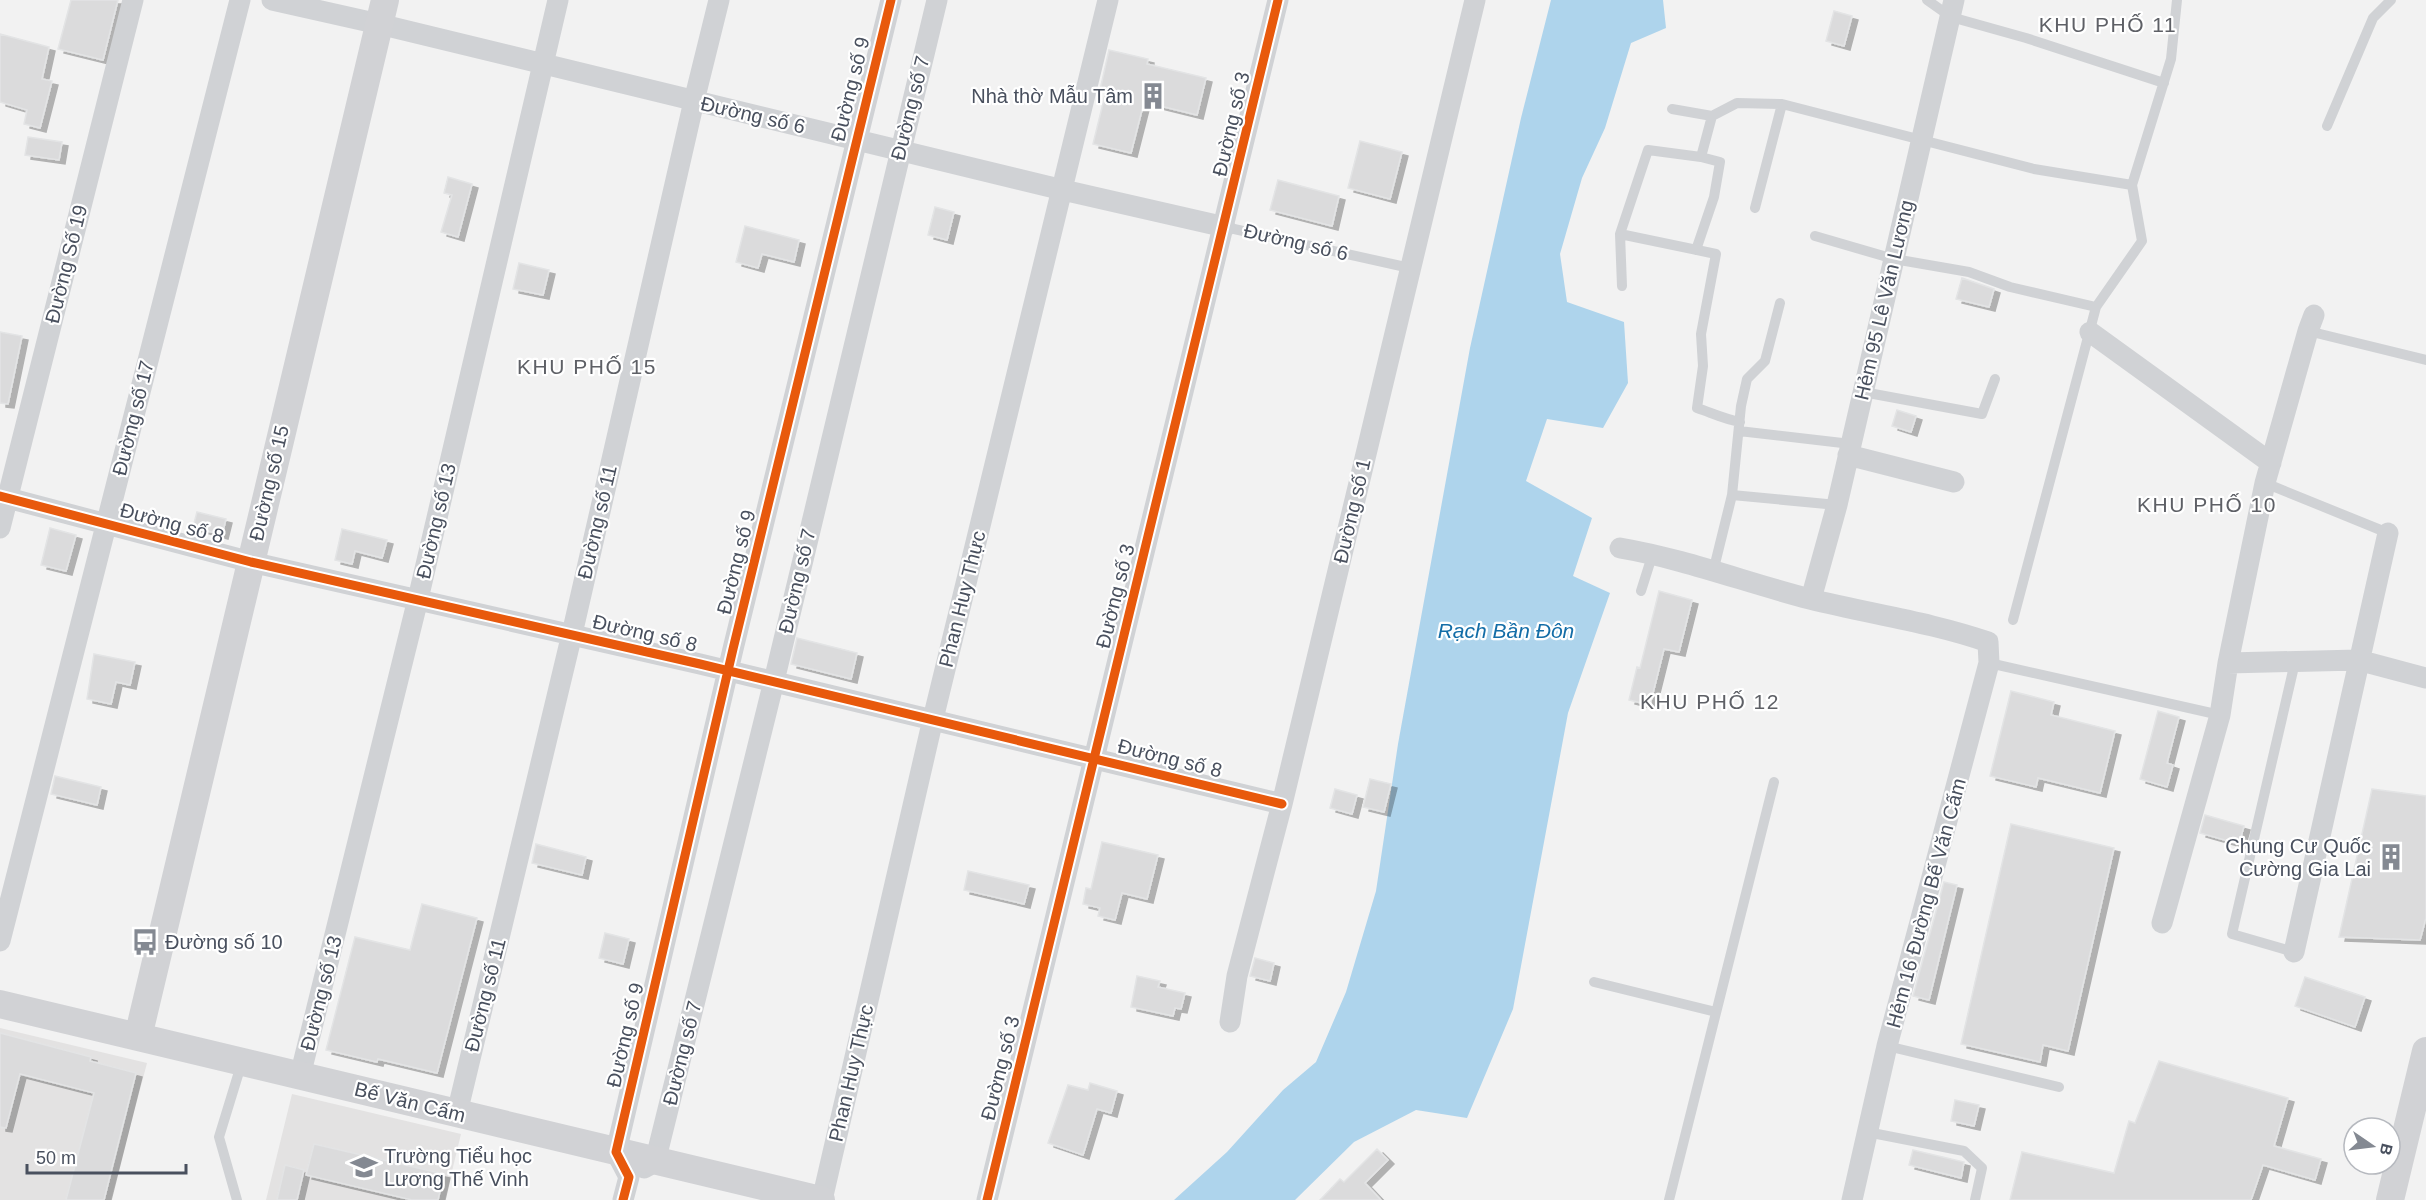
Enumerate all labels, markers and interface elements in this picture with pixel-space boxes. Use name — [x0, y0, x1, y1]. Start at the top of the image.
district label: KHU PHỐ 11 — [2039, 13, 2177, 36]
street label: Đường số 9 — [826, 35, 874, 143]
street label: Đường số 7 — [886, 54, 934, 162]
street label: Đường số 3 — [1208, 70, 1254, 178]
building icon: Nhà thờ Mẫu Tâm — [1138, 81, 1168, 111]
place label: Nhà thờ Mẫu Tâm — [971, 85, 1133, 107]
street label: Đường số 6 — [699, 92, 807, 138]
street label: Hẻm 95 Lê Văn Lương — [1850, 198, 1918, 402]
street label: Đường Số 19 — [41, 203, 91, 325]
street label: Đường số 6 — [1242, 219, 1350, 265]
district label: KHU PHỐ 15 — [517, 355, 657, 378]
street label: Đường số 17 — [108, 358, 158, 478]
street label: Đường số 15 — [245, 423, 293, 543]
street label: Đường số 1 — [1329, 457, 1375, 565]
street label: Đường số 13 — [412, 461, 460, 581]
street label: Đường số 11 — [573, 463, 621, 581]
district label: KHU PHỐ 10 — [2137, 493, 2277, 516]
street label: Đường số 8 — [118, 499, 226, 547]
street label: Đường số 9 — [712, 508, 760, 616]
street label: Đường số 7 — [774, 527, 820, 635]
street label: Phan Huy Thực — [934, 529, 990, 669]
street label: Đường số 3 — [1091, 542, 1139, 650]
street label: Đường số 8 — [591, 610, 699, 656]
water label: Rạch Bần Đôn — [1438, 619, 1574, 642]
district label: KHU PHỐ 12 — [1640, 690, 1780, 713]
street label: Đường số 8 — [1116, 734, 1224, 782]
street label: Hẻm 16 Đường Bế Văn Cấm — [1882, 776, 1970, 1030]
place label: Chung Cư Quốc Cường Gia Lai — [2225, 835, 2371, 880]
building icon: Chung Cư Quốc Cường Gia Lai — [2376, 842, 2406, 872]
bus stop icon: Đường số 10 — [130, 927, 160, 957]
place label: Đường số 10 — [165, 931, 283, 953]
street label: Đường số 13 — [296, 933, 346, 1053]
street label: Đường số 11 — [460, 936, 510, 1054]
street label: Đường số 9 — [602, 981, 648, 1089]
street label: Đường số 7 — [658, 999, 706, 1107]
street label: Phan Huy Thực — [825, 1002, 877, 1144]
street label: Đường số 3 — [976, 1014, 1024, 1122]
street label: Bế Văn Cấm — [352, 1078, 468, 1126]
north arrow — [2342, 1116, 2402, 1176]
scale bar — [27, 1137, 186, 1175]
text: B — [2376, 1142, 2396, 1157]
place label: Trường Tiểu học Lương Thế Vinh — [384, 1145, 532, 1190]
text: 50 m — [36, 1148, 76, 1168]
school or university icon: Trường Tiểu học Lương Thế Vinh — [349, 1152, 379, 1182]

